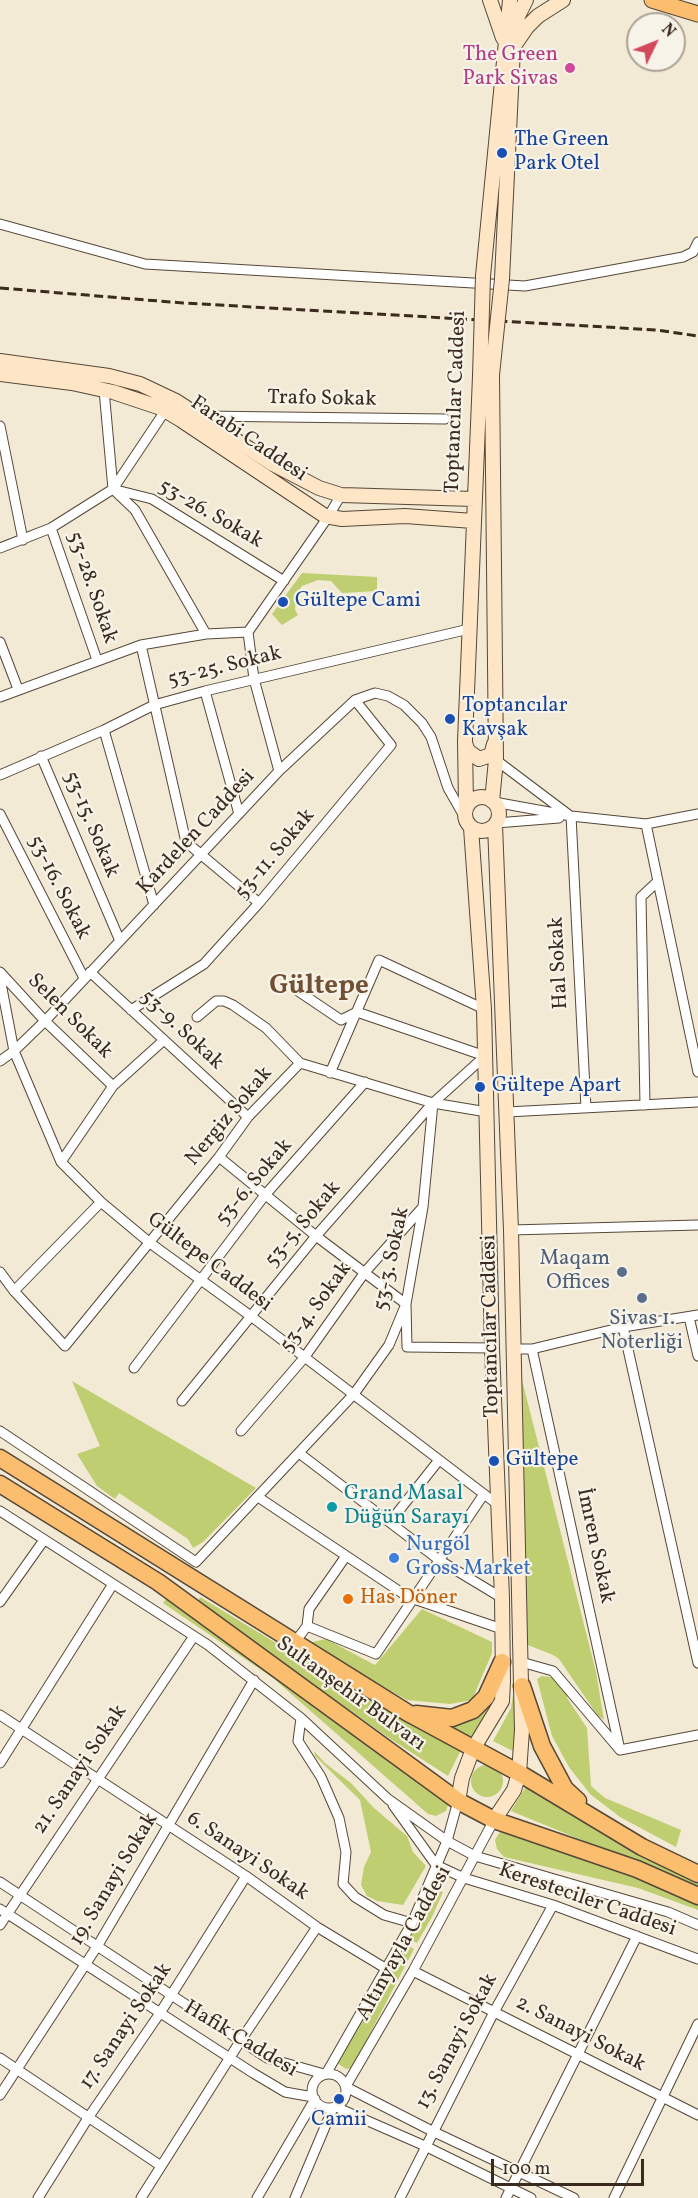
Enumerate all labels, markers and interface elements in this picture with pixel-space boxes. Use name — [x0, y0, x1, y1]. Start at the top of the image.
north arrow — [626, 12, 686, 72]
text: N — [656, 19, 680, 43]
place label: The Green Park Sivas — [462, 43, 558, 93]
marker: The Green Park Sivas — [563, 61, 577, 75]
place label: The Green Park Otel — [514, 128, 609, 178]
marker: The Green Park Otel — [495, 146, 509, 160]
street label: Toptancılar Caddesi — [441, 310, 473, 494]
street label: Trafo Sokak — [267, 386, 377, 414]
street label: Farabi Caddesi — [185, 392, 311, 488]
street label: 53-26. Sokak — [153, 475, 267, 555]
street label: 53-28. Sokak — [60, 529, 122, 647]
place label: Gültepe Cami — [295, 589, 421, 615]
marker: Gültepe Cami — [276, 595, 290, 609]
street label: 53-25. Sokak — [166, 642, 284, 694]
place label: Toptancılar Kavşak — [462, 694, 568, 744]
marker: Toptancılar Kavşak — [443, 712, 457, 726]
street label: Kardelen Caddesi — [133, 765, 261, 901]
street label: 53-15. Sokak — [56, 768, 124, 882]
street label: 53-11. Sokak — [231, 804, 321, 906]
street label: 53-16. Sokak — [21, 832, 95, 944]
street label: Hal Sokak — [545, 916, 575, 1010]
street label: Selen Sokak — [21, 969, 117, 1065]
district label: Gültepe — [269, 972, 369, 1004]
street label: 53-9. Sokak — [134, 986, 228, 1076]
street label: Nergiz Sokak — [181, 1062, 279, 1172]
place label: Gültepe Apart — [492, 1074, 621, 1100]
marker: Gültepe Apart — [473, 1080, 487, 1094]
street label: 53-6. Sokak — [211, 1134, 299, 1232]
street label: 53-5. Sokak — [261, 1177, 347, 1273]
street label: 53-3. Sokak — [370, 1205, 416, 1313]
street label: Gültepe Caddesi — [142, 1208, 276, 1318]
street label: Toptancılar Caddesi — [478, 1234, 506, 1418]
place label: Maqam Offices — [539, 1247, 610, 1297]
street label: 53-4. Sokak — [276, 1258, 358, 1358]
marker: Maqam Offices — [615, 1265, 629, 1279]
marker: Sivas 1. Noterliği — [635, 1291, 649, 1305]
place label: Sivas 1. Noterliği — [601, 1307, 683, 1357]
place label: Gültepe — [506, 1448, 579, 1474]
marker: Gültepe — [487, 1454, 501, 1468]
place label: Grand Masal Düğün Sarayı — [344, 1482, 469, 1532]
street label: İmren Sokak — [569, 1486, 619, 1606]
marker: Grand Masal Düğün Sarayı — [325, 1500, 339, 1514]
place label: Nurgöl Gross Market — [406, 1533, 531, 1583]
marker: Nurgöl Gross Market — [387, 1551, 401, 1565]
place label: Has Döner — [360, 1586, 457, 1612]
marker: Has Döner — [341, 1592, 355, 1606]
street label: Sultanşehir Bulvarı — [270, 1632, 430, 1758]
street label: 21. Sanayi Sokak — [28, 1700, 134, 1840]
street label: 6. Sanayi Sokak — [181, 1807, 313, 1907]
street label: 19. Sanayi Sokak — [65, 1809, 165, 1951]
street label: Keresteciler Caddesi — [495, 1859, 679, 1943]
street label: Altınyayla Caddesi — [352, 1862, 458, 2026]
street label: 17. Sanayi Sokak — [75, 1959, 179, 2095]
street label: 13. Sanayi Sokak — [412, 1970, 504, 2114]
street label: 2. Sanayi Sokak — [511, 1991, 649, 2079]
street label: Hafik Caddesi — [179, 1996, 301, 2084]
marker: Camii — [332, 2092, 346, 2106]
place label: Camii — [311, 2108, 367, 2134]
scale bar — [494, 2147, 647, 2185]
text: 100 m — [502, 2157, 551, 2182]

